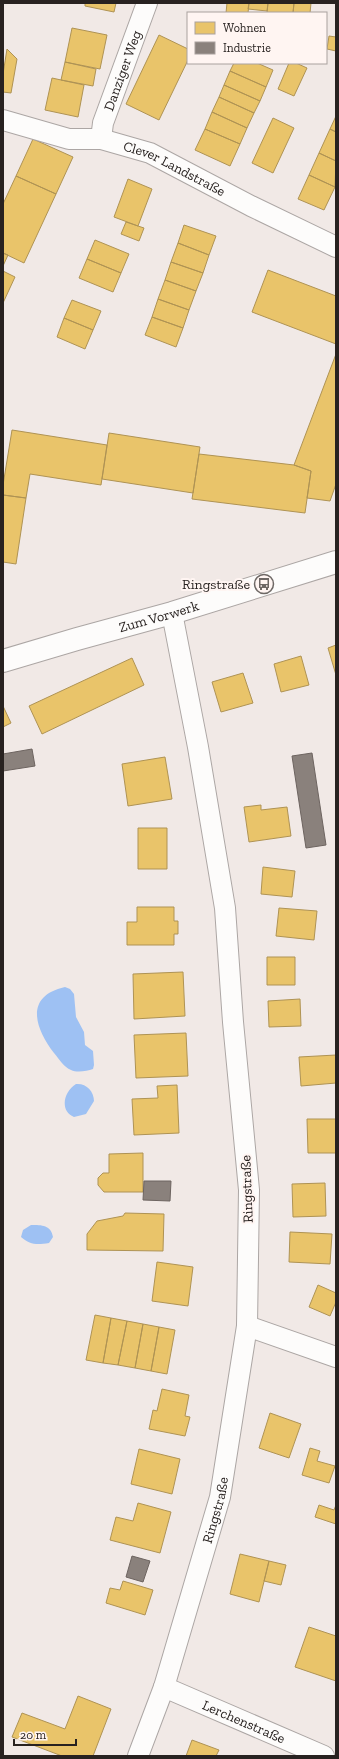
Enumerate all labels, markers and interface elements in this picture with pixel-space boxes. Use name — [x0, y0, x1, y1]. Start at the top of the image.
legend — [187, 12, 327, 64]
text: Wohnen — [223, 21, 266, 35]
street label: Danziger Weg — [100, 28, 145, 113]
text: Industrie — [223, 41, 271, 55]
street label: Clever Landstraße — [121, 137, 229, 200]
bus stop icon: Ringstraße — [253, 573, 275, 595]
place label: Ringstraße — [182, 576, 250, 593]
street label: Zum Vorwerk — [117, 597, 201, 636]
street label: Ringstraße — [237, 1154, 257, 1223]
street label: Ringstraße — [198, 1475, 232, 1545]
street label: Lerchenstraße — [200, 1696, 288, 1747]
scale bar — [14, 1721, 76, 1747]
text: 20 m — [20, 1728, 47, 1742]

